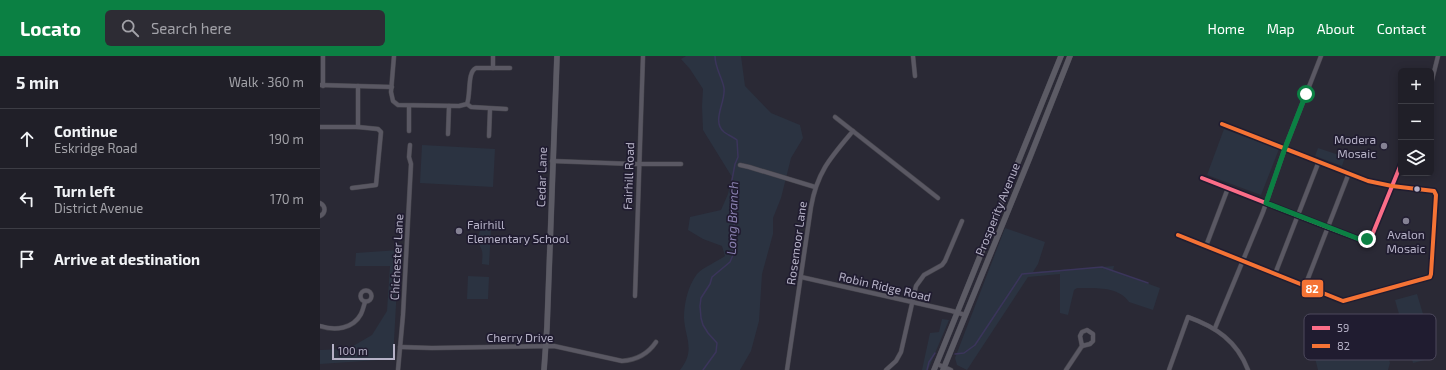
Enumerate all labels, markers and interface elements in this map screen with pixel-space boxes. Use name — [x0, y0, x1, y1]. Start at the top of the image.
search box — [105, 10, 385, 46]
text: Locato — [20, 17, 81, 40]
icon: search — [119, 17, 141, 39]
text: Search here — [151, 19, 231, 37]
text: Home — [1208, 20, 1245, 37]
text: Map — [1267, 20, 1295, 37]
text: About — [1317, 20, 1355, 37]
text: Contact — [1377, 20, 1426, 37]
map controls — [1398, 68, 1434, 176]
button: + — [1398, 68, 1434, 104]
text: 5 min — [16, 72, 59, 92]
text: Walk · 360 m — [229, 74, 304, 90]
route start — [1297, 85, 1315, 103]
button: − — [1398, 104, 1434, 140]
text: Continue — [54, 122, 117, 140]
icon: ahead — [16, 128, 38, 150]
text: 190 m — [269, 131, 304, 147]
place label: Modera Mosaic — [1334, 132, 1376, 160]
text: Eskridge Road — [54, 140, 137, 156]
button: layers — [1398, 140, 1434, 176]
marker: Modera Mosaic — [1379, 141, 1389, 151]
street label: Fairhill Road — [620, 142, 636, 210]
street label: Cedar Lane — [533, 147, 549, 207]
street label: Prosperity Avenue — [972, 160, 1022, 258]
water label: Long Branch — [723, 181, 741, 255]
text: Turn left — [54, 182, 115, 200]
unlabelled marker — [1412, 184, 1422, 194]
icon: left — [16, 188, 38, 210]
text: 170 m — [270, 191, 304, 207]
text: District Avenue — [54, 200, 143, 216]
street label: Rosemoor Lane — [783, 200, 809, 286]
street label: Chichester Lane — [387, 213, 405, 301]
marker: Avalon Mosaic — [1401, 216, 1411, 226]
place label: Fairhill Elementary School — [467, 217, 570, 245]
marker: Fairhill Elementary School — [454, 226, 464, 236]
place label: Avalon Mosaic — [1387, 227, 1426, 255]
route end — [1358, 230, 1376, 248]
icon: arrive — [16, 248, 38, 270]
text: Arrive at destination — [54, 250, 200, 268]
street label: Robin Ridge Road — [837, 269, 933, 303]
line badge: 82 — [1301, 279, 1324, 298]
text: 82 — [1305, 282, 1319, 295]
legend — [1304, 314, 1436, 360]
text: 59 — [1337, 321, 1349, 334]
street label: Cherry Drive — [486, 330, 554, 344]
text: 82 — [1337, 339, 1350, 352]
scale bar — [332, 342, 395, 361]
text: 100 m — [338, 344, 368, 357]

